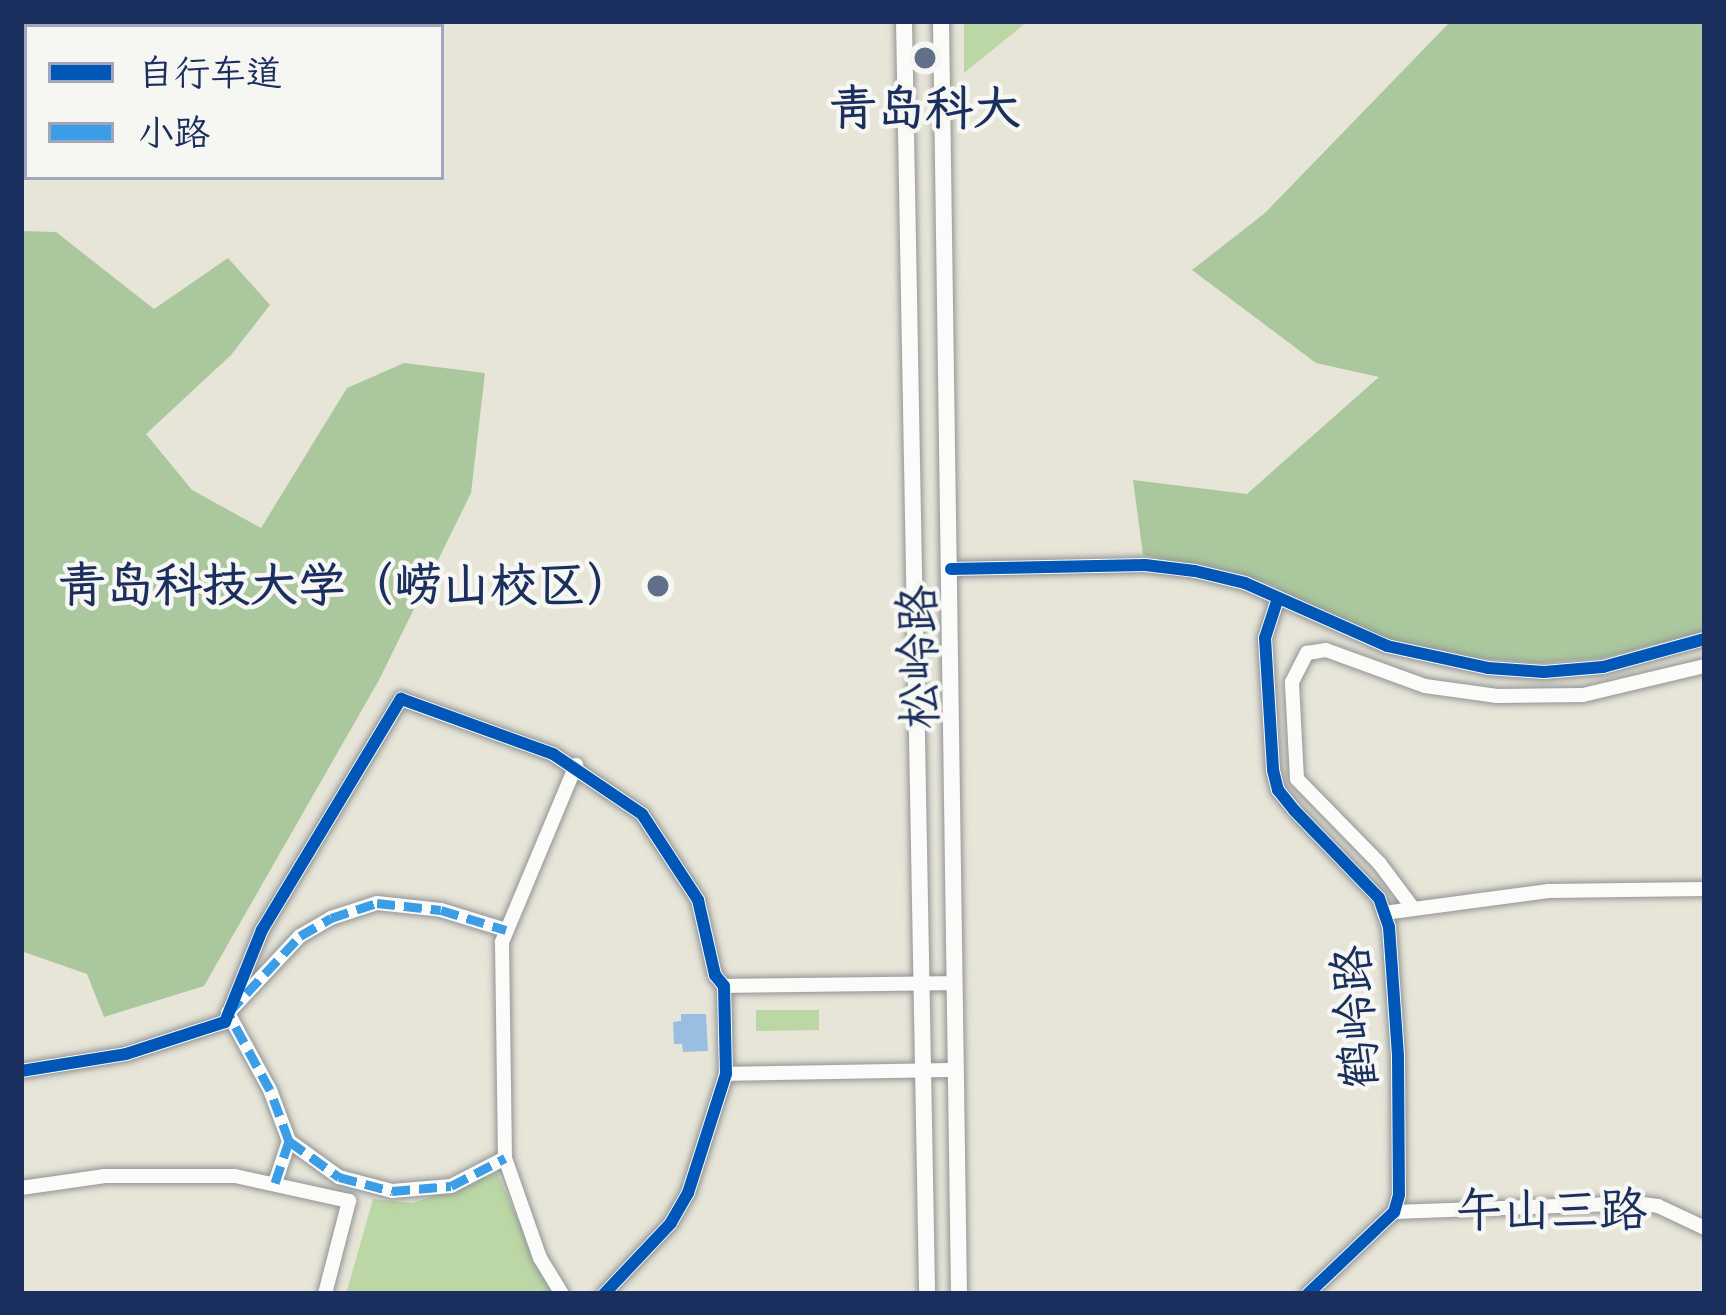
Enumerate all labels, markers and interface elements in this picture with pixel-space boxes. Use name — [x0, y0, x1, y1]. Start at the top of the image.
legend — [24, 24, 444, 180]
marker: 青岛科大 — [909, 42, 941, 74]
text: 自行车道 — [138, 50, 282, 96]
place label: 青岛科大 — [829, 80, 1021, 138]
text: 小路 — [138, 110, 210, 156]
place label: 青岛科技大学（崂山校区） — [58, 557, 634, 615]
marker: 青岛科技大学（崂山校区） — [645, 573, 671, 599]
street label: 松岭路 — [889, 585, 949, 729]
street label: 鹤岭路 — [1322, 943, 1390, 1091]
street label: 午山三路 — [1455, 1182, 1647, 1240]

